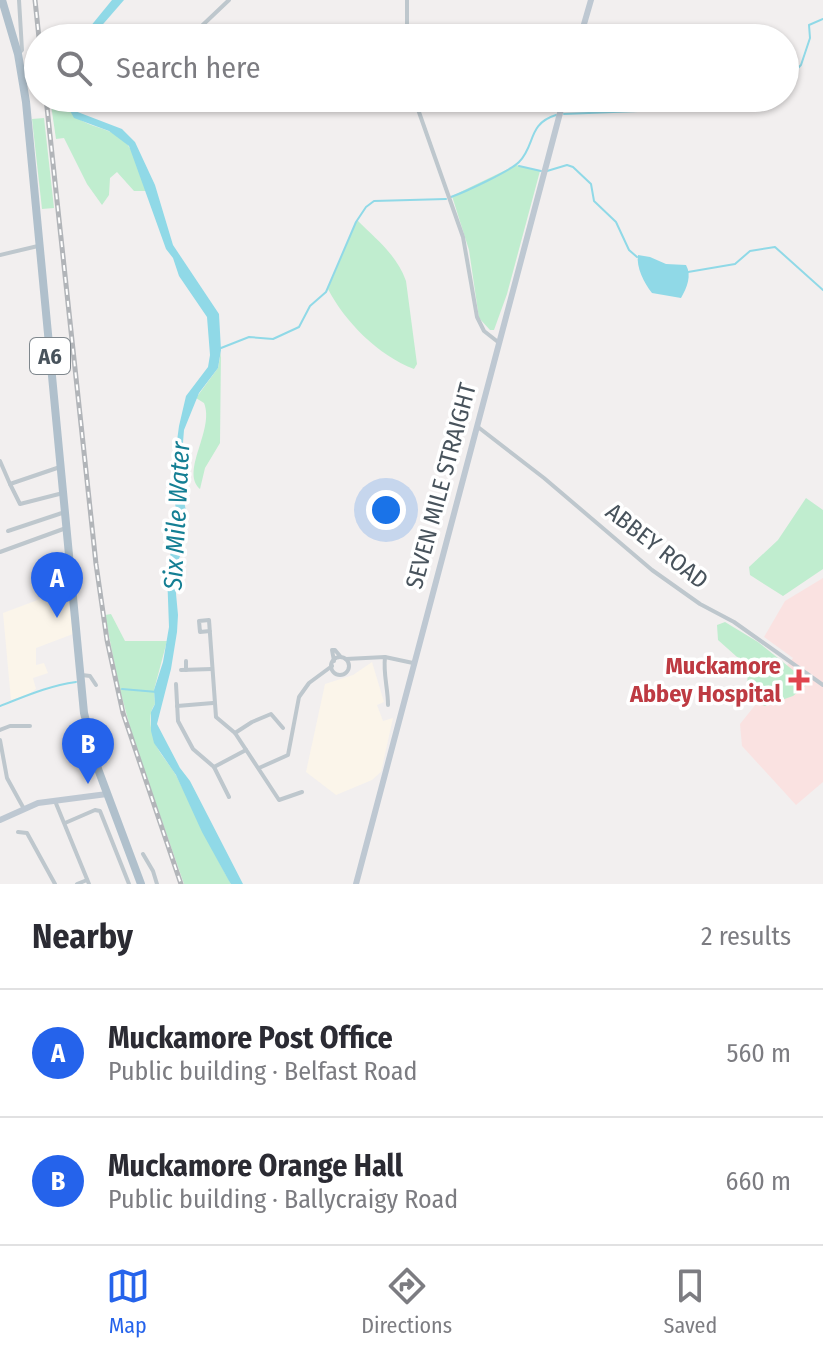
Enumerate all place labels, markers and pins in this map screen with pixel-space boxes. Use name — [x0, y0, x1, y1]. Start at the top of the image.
pin: A — [31, 552, 83, 618]
place label: Muckamore Abbey Hospital — [629, 652, 781, 708]
marker: Muckamore Abbey Hospital — [788, 669, 810, 691]
pin: B — [62, 718, 114, 784]

